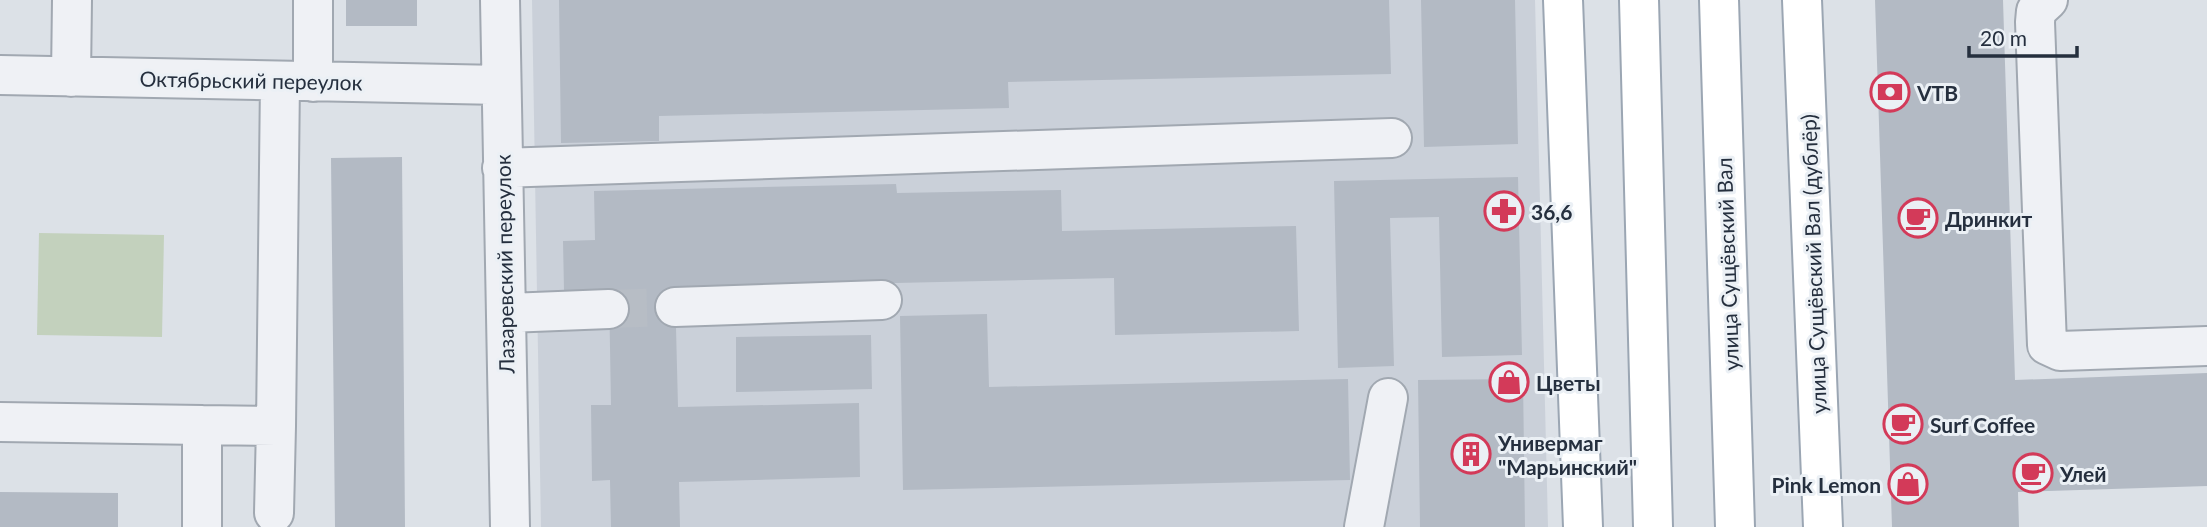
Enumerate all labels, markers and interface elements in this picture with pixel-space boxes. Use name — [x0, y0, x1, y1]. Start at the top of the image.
scale bar — [1969, 14, 2078, 58]
text: 20 m — [1980, 25, 2027, 50]
street label: Октябрьский переулок — [139, 66, 363, 94]
bank icon: VTB — [1869, 71, 1911, 113]
place label: VTB — [1916, 80, 1958, 105]
street label: улица Сущёвский Вал (дублёр) — [1795, 114, 1831, 414]
street label: Лазаревский переулок — [490, 154, 518, 375]
street label: улица Сущёвский Вал — [1711, 157, 1743, 371]
pharmacy icon: 36,6 — [1483, 190, 1525, 232]
cafe icon: Дринкит — [1897, 197, 1939, 239]
place label: 36,6 — [1531, 199, 1572, 224]
place label: Дринкит — [1945, 206, 2033, 231]
shop icon: Цветы — [1488, 361, 1530, 403]
place label: Цветы — [1536, 370, 1601, 395]
cafe icon: Surf Coffee — [1882, 403, 1924, 445]
place label: Surf Coffee — [1930, 412, 2035, 437]
place label: Универмаг "Марьинский" — [1497, 430, 1637, 479]
building icon: Универмаг "Марьинский" — [1450, 433, 1492, 475]
cafe icon: Улей — [2012, 452, 2054, 494]
place label: Улей — [2059, 461, 2107, 486]
shop icon: Pink Lemon — [1887, 463, 1929, 505]
place label: Pink Lemon — [1771, 472, 1881, 497]

